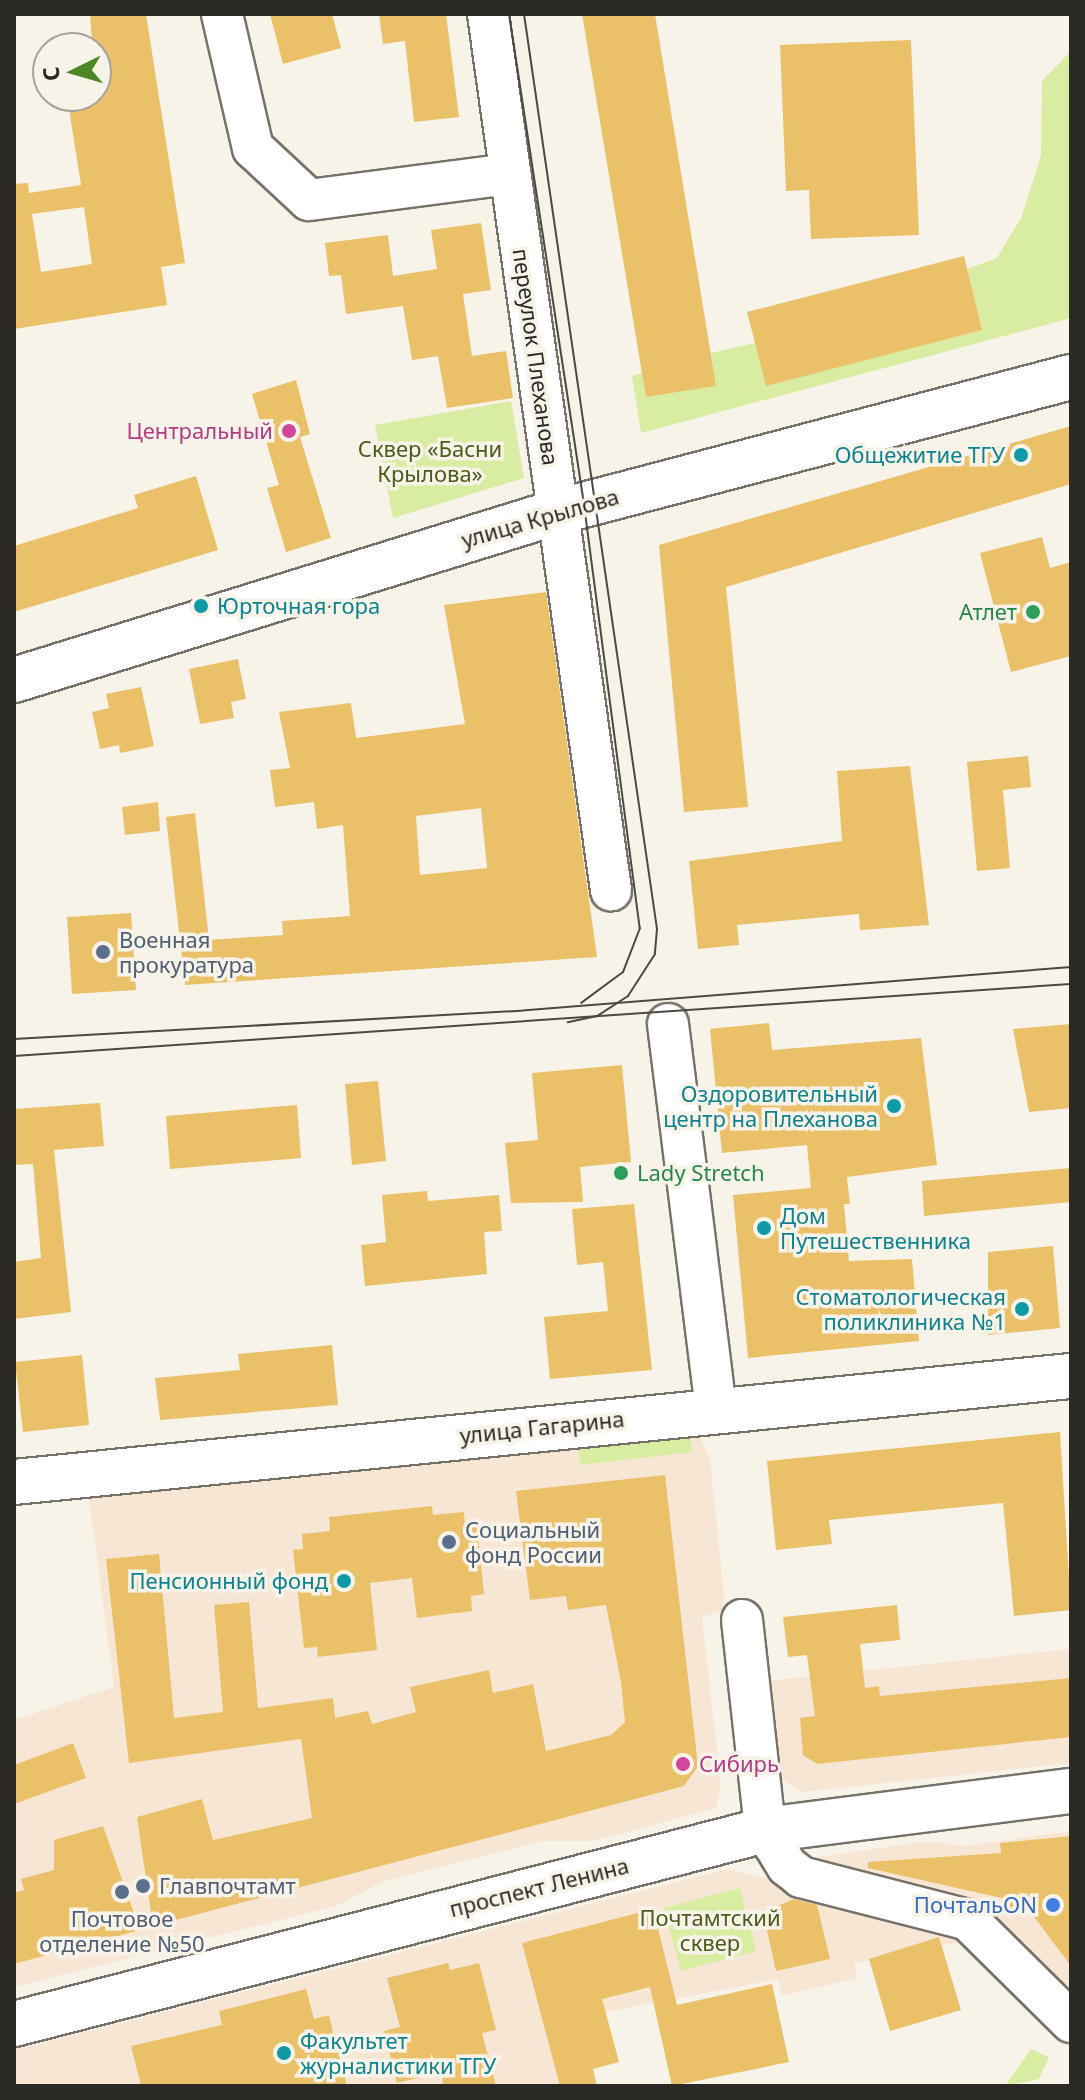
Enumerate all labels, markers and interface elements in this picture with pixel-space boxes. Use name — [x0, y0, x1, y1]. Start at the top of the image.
north arrow — [32, 32, 112, 112]
text: С — [35, 66, 66, 82]
street label: переулок Плеханова — [508, 247, 564, 467]
place label: Центральный — [126, 418, 273, 444]
marker: Центральный — [280, 422, 298, 440]
park label: Сквер «Басни Крылова» — [358, 435, 502, 486]
place label: Общежитие ТГУ — [835, 442, 1005, 468]
marker: Общежитие ТГУ — [1012, 446, 1030, 464]
street label: улица Крылова — [458, 483, 622, 553]
place label: Юрточная гора — [217, 593, 380, 619]
marker: Юрточная гора — [192, 597, 210, 615]
place label: Атлет — [959, 599, 1017, 625]
marker: Атлет — [1024, 603, 1042, 621]
place label: Военная прокуратура — [119, 926, 254, 978]
marker: Военная прокуратура — [94, 943, 112, 961]
place label: Оздоровительный центр на Плеханова — [663, 1080, 878, 1132]
marker: Оздоровительный центр на Плеханова — [885, 1097, 903, 1115]
place label: Lady Stretch — [637, 1160, 765, 1186]
marker: Lady Stretch — [612, 1164, 630, 1182]
place label: Дом Путешественника — [780, 1202, 971, 1254]
marker: Дом Путешественника — [755, 1219, 773, 1237]
place label: Стоматологическая поликлиника №1 — [795, 1283, 1006, 1334]
marker: Стоматологическая поликлиника №1 — [1013, 1300, 1031, 1318]
street label: улица Гагарина — [458, 1405, 626, 1449]
place label: Социальный фонд России — [465, 1516, 602, 1568]
marker: Социальный фонд России — [440, 1533, 458, 1551]
place label: Пенсионный фонд — [129, 1568, 328, 1594]
marker: Пенсионный фонд — [335, 1572, 353, 1590]
place label: Сибирь — [699, 1751, 779, 1777]
marker: Сибирь — [674, 1755, 692, 1773]
street label: проспект Ленина — [446, 1852, 632, 1922]
place label: Главпочтамт — [159, 1873, 296, 1899]
marker: Главпочтамт — [134, 1877, 152, 1895]
marker: Почтовое отделение №50 — [113, 1883, 131, 1901]
place label: ПочтальON — [914, 1892, 1037, 1918]
marker: ПочтальON — [1044, 1896, 1062, 1914]
park label: Почтамтский сквер — [639, 1904, 781, 1956]
place label: Почтовое отделение №50 — [39, 1905, 205, 1956]
place label: Факультет журналистики ТГУ — [300, 2027, 496, 2078]
marker: Факультет журналистики ТГУ — [275, 2044, 293, 2062]

